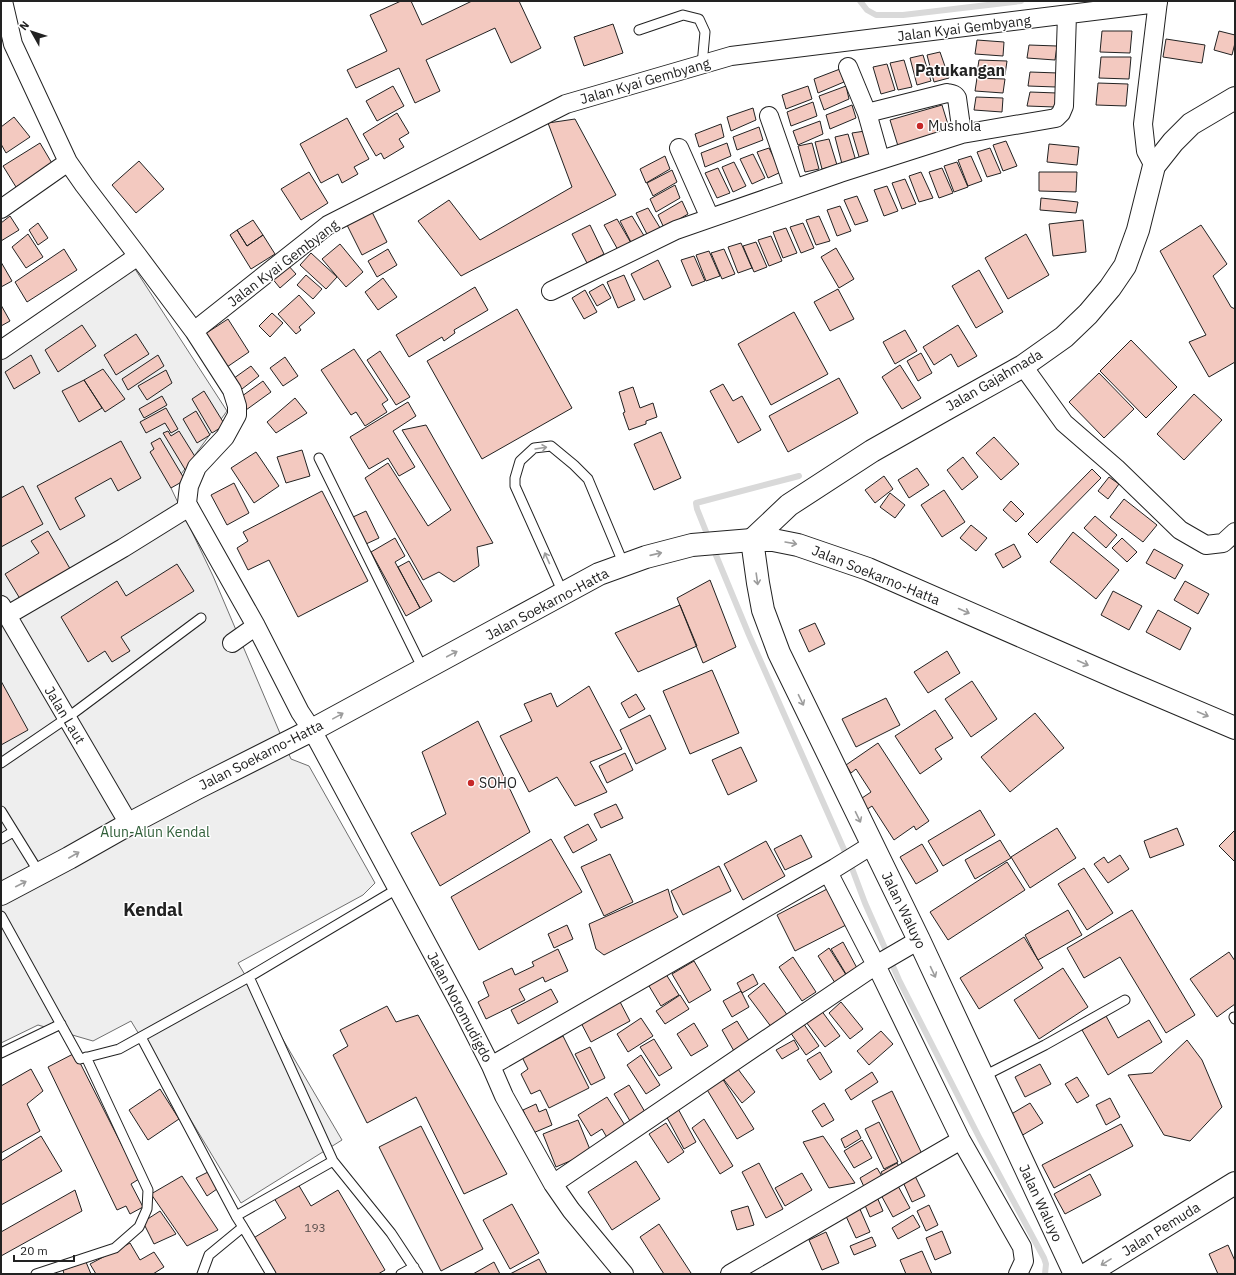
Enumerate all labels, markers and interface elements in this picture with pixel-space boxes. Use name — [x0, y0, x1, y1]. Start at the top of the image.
street label: Jalan Kyai Gembyang — [896, 11, 1032, 45]
north arrow — [12, 12, 52, 52]
text: N — [16, 18, 32, 33]
street label: Jalan Kyai Gembyang — [578, 54, 713, 108]
district label: Patukangan — [915, 60, 1005, 80]
place label: Mushola — [928, 117, 982, 135]
marker: Mushola — [915, 121, 925, 131]
street label: Jalan Kyai Gembyang — [224, 215, 343, 311]
street label: Jalan Gajahmada — [942, 345, 1046, 415]
one-way arrow — [534, 443, 547, 451]
one-way arrow — [784, 540, 797, 548]
street label: Jalan Soekarno-Hatta — [809, 541, 943, 609]
one-way arrow — [649, 550, 662, 558]
one-way arrow — [543, 552, 550, 564]
street label: Jalan Soekarno-Hatta — [482, 564, 612, 644]
one-way arrow — [753, 572, 761, 585]
one-way arrow — [958, 608, 970, 615]
one-way arrow — [446, 649, 458, 657]
one-way arrow — [1077, 660, 1089, 667]
street label: Jalan Laut — [41, 683, 89, 747]
one-way arrow — [798, 694, 805, 706]
one-way arrow — [332, 711, 344, 719]
one-way arrow — [1196, 711, 1208, 718]
street label: Jalan Soekarno-Hatta — [196, 716, 326, 794]
place label: SOHO — [479, 774, 517, 792]
marker: SOHO — [466, 778, 476, 788]
one-way arrow — [855, 811, 862, 823]
park label: Alun-Alun Kendal — [100, 823, 210, 841]
one-way arrow — [68, 851, 80, 859]
street label: Jalan Waluyo — [878, 869, 930, 952]
one-way arrow — [14, 880, 26, 887]
district label: Kendal — [123, 898, 183, 921]
street label: Jalan Notomudigdo — [423, 949, 497, 1066]
one-way arrow — [930, 966, 937, 978]
street label: Jalan Waluyo — [1015, 1161, 1067, 1245]
street label: Jalan Pemuda — [1119, 1198, 1204, 1260]
house number: 193 — [304, 1220, 326, 1235]
scale bar — [14, 1237, 74, 1263]
text: 20 m — [20, 1243, 48, 1258]
one-way arrow — [1100, 1259, 1112, 1267]

